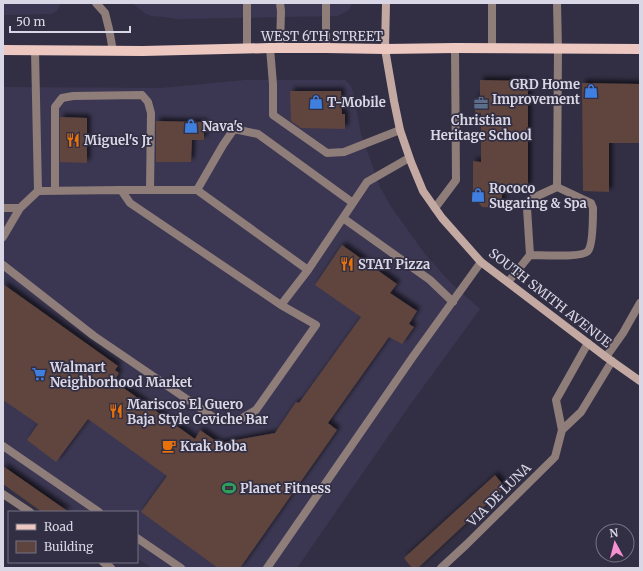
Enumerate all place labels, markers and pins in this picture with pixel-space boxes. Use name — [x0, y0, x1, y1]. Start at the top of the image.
place label: GRD Home Improvement — [492, 76, 581, 108]
shop icon: GRD Home Improvement — [583, 83, 599, 99]
shop icon: T-Mobile — [308, 94, 324, 110]
place label: T-Mobile — [327, 94, 386, 111]
office icon: Christian Heritage School — [473, 95, 489, 111]
place label: Christian Heritage School — [430, 112, 532, 144]
shop icon: Nava's — [183, 118, 199, 134]
place label: Nava's — [202, 118, 243, 135]
restaurant icon: Miguel's Jr — [65, 132, 81, 148]
place label: Miguel's Jr — [84, 132, 152, 149]
place label: Rococo Sugaring & Spa — [489, 180, 587, 212]
shop icon: Rococo Sugaring & Spa — [470, 187, 486, 203]
restaurant icon: STAT Pizza — [339, 256, 355, 272]
place label: STAT Pizza — [358, 256, 430, 273]
place label: Walmart Neighborhood Market — [49, 359, 193, 391]
supermarket icon: Walmart Neighborhood Market — [31, 366, 47, 382]
place label: Mariscos El Guero Baja Style Ceviche Bar — [127, 396, 268, 428]
restaurant icon: Mariscos El Guero Baja Style Ceviche Bar — [108, 403, 124, 419]
cafe icon: Krak Boba — [161, 438, 177, 454]
place label: Krak Boba — [180, 438, 247, 455]
sports icon: Planet Fitness — [221, 480, 237, 496]
place label: Planet Fitness — [240, 480, 331, 497]

